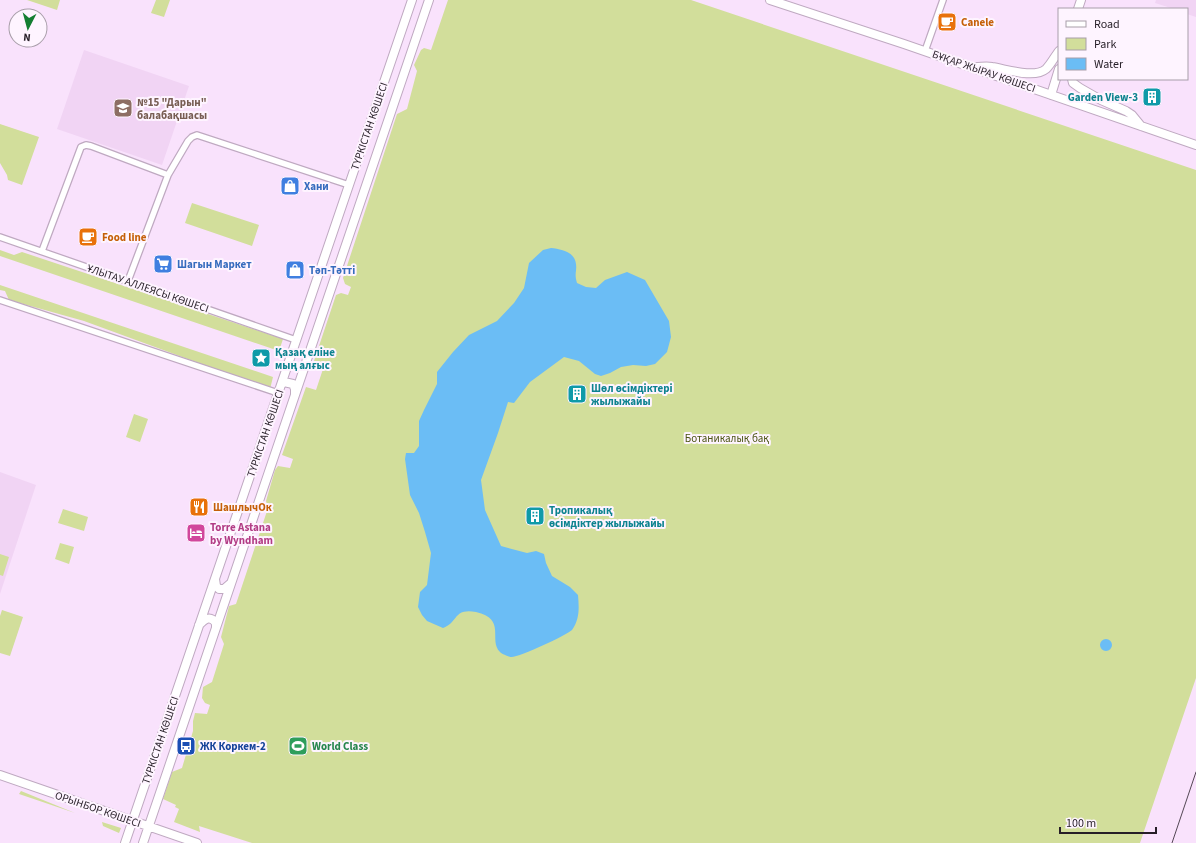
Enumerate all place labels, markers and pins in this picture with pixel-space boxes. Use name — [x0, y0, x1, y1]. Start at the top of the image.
cafe icon: Canele — [936, 11, 958, 33]
place label: Canele — [961, 15, 994, 30]
building icon: Garden View-3 — [1141, 86, 1163, 108]
place label: Garden View-3 — [1068, 90, 1138, 105]
place label: №15 "Дарын" балабақшасы — [137, 95, 207, 123]
school or university icon: №15 "Дарын" балабақшасы — [112, 97, 134, 119]
shop icon: Хани — [279, 175, 301, 197]
place label: Хани — [304, 179, 329, 194]
cafe icon: Food line — [77, 226, 99, 248]
place label: Food line — [102, 230, 147, 245]
supermarket icon: Шагын Маркет — [152, 253, 174, 275]
place label: Шагын Маркет — [177, 257, 252, 272]
shop icon: Тәп-Тәтті — [284, 259, 306, 281]
place label: Тәп-Тәтті — [309, 263, 355, 278]
place label: Қазақ еліне мың алғыс — [275, 345, 335, 373]
place icon: Қазақ еліне мың алғыс — [250, 347, 272, 369]
place label: Шөл өсімдіктері жылыжайы — [591, 381, 673, 409]
building icon: Шөл өсімдіктері жылыжайы — [566, 383, 588, 405]
restaurant icon: ШашлычОк — [188, 496, 210, 518]
place label: ШашлычОк — [213, 500, 272, 515]
place label: Тропикалық өсімдіктер жылыжайы — [549, 503, 665, 531]
building icon: Тропикалық өсімдіктер жылыжайы — [524, 505, 546, 527]
place label: Torre Astana by Wyndham — [210, 520, 273, 548]
hotel icon: Torre Astana by Wyndham — [185, 522, 207, 544]
bus stop icon: ЖК Коркем-2 — [175, 735, 197, 757]
sports icon: World Class — [287, 735, 309, 757]
place label: ЖК Коркем-2 — [200, 739, 266, 754]
place label: World Class — [312, 739, 368, 754]

